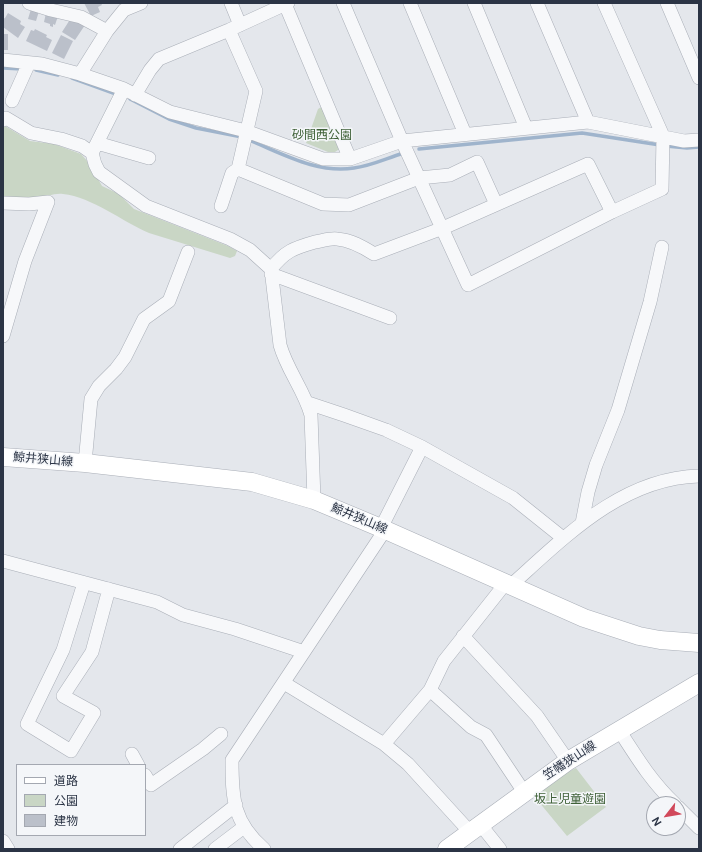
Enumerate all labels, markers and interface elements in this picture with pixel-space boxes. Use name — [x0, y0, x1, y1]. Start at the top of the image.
park label: 砂間西公園 — [292, 129, 352, 143]
street label: 鯨井狭山線 — [12, 450, 74, 470]
street label: 鯨井狭山線 — [329, 501, 389, 537]
street label: 笠幡狭山線 — [541, 739, 599, 783]
legend — [16, 764, 146, 836]
text: 道路 — [54, 773, 78, 789]
text: 公園 — [54, 793, 78, 809]
park label: 坂上児童遊園 — [534, 793, 606, 807]
north arrow — [646, 796, 686, 836]
text: 建物 — [54, 813, 78, 829]
text: N — [649, 815, 665, 829]

